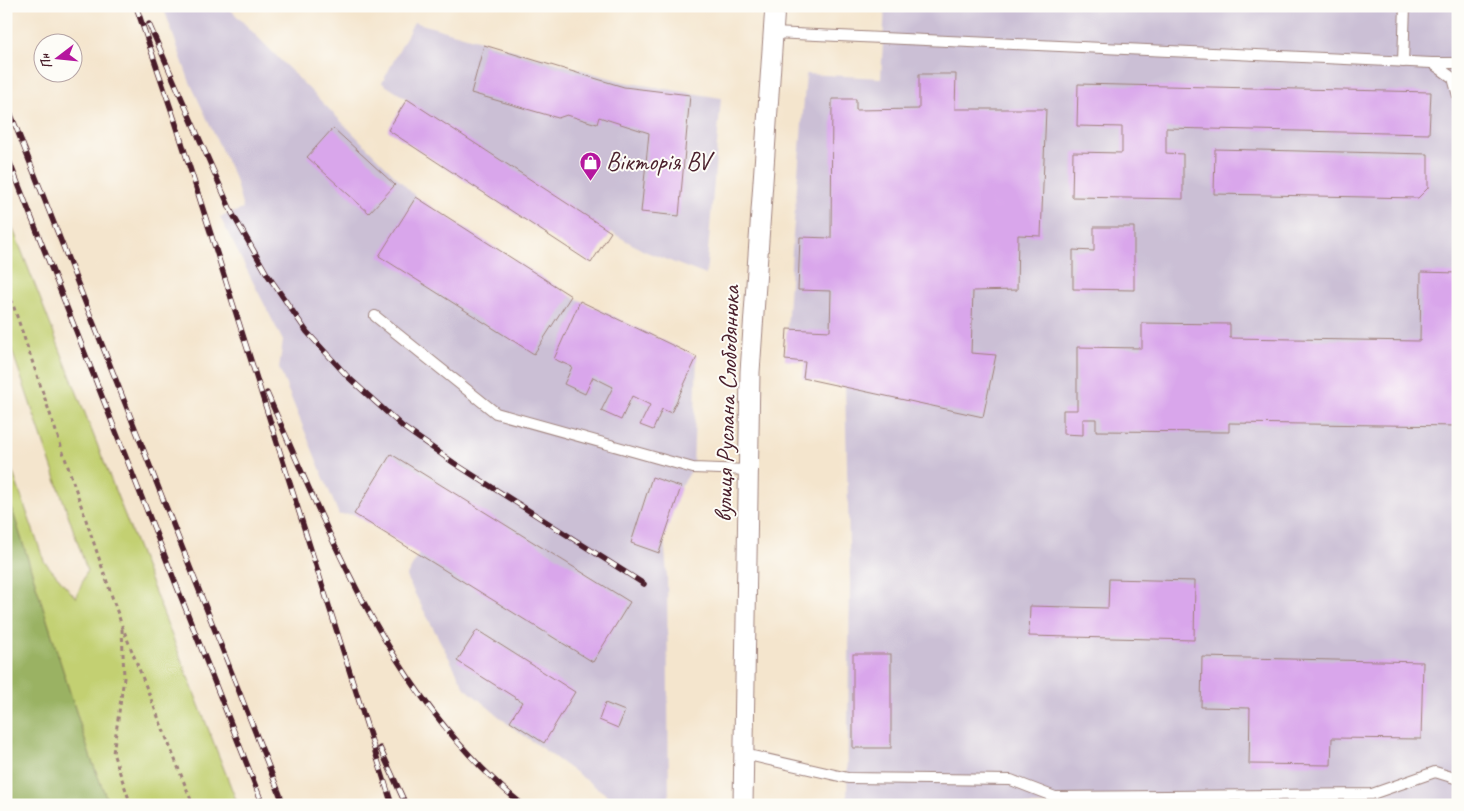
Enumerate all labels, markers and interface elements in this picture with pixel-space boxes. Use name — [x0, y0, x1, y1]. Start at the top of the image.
north arrow — [32, 32, 82, 82]
text: Пн — [36, 51, 56, 71]
place label: Вікторія BV — [606, 146, 715, 178]
shop icon: Вікторія BV — [578, 150, 602, 181]
street label: вулиця Руслана Слободянюка — [707, 283, 747, 523]

